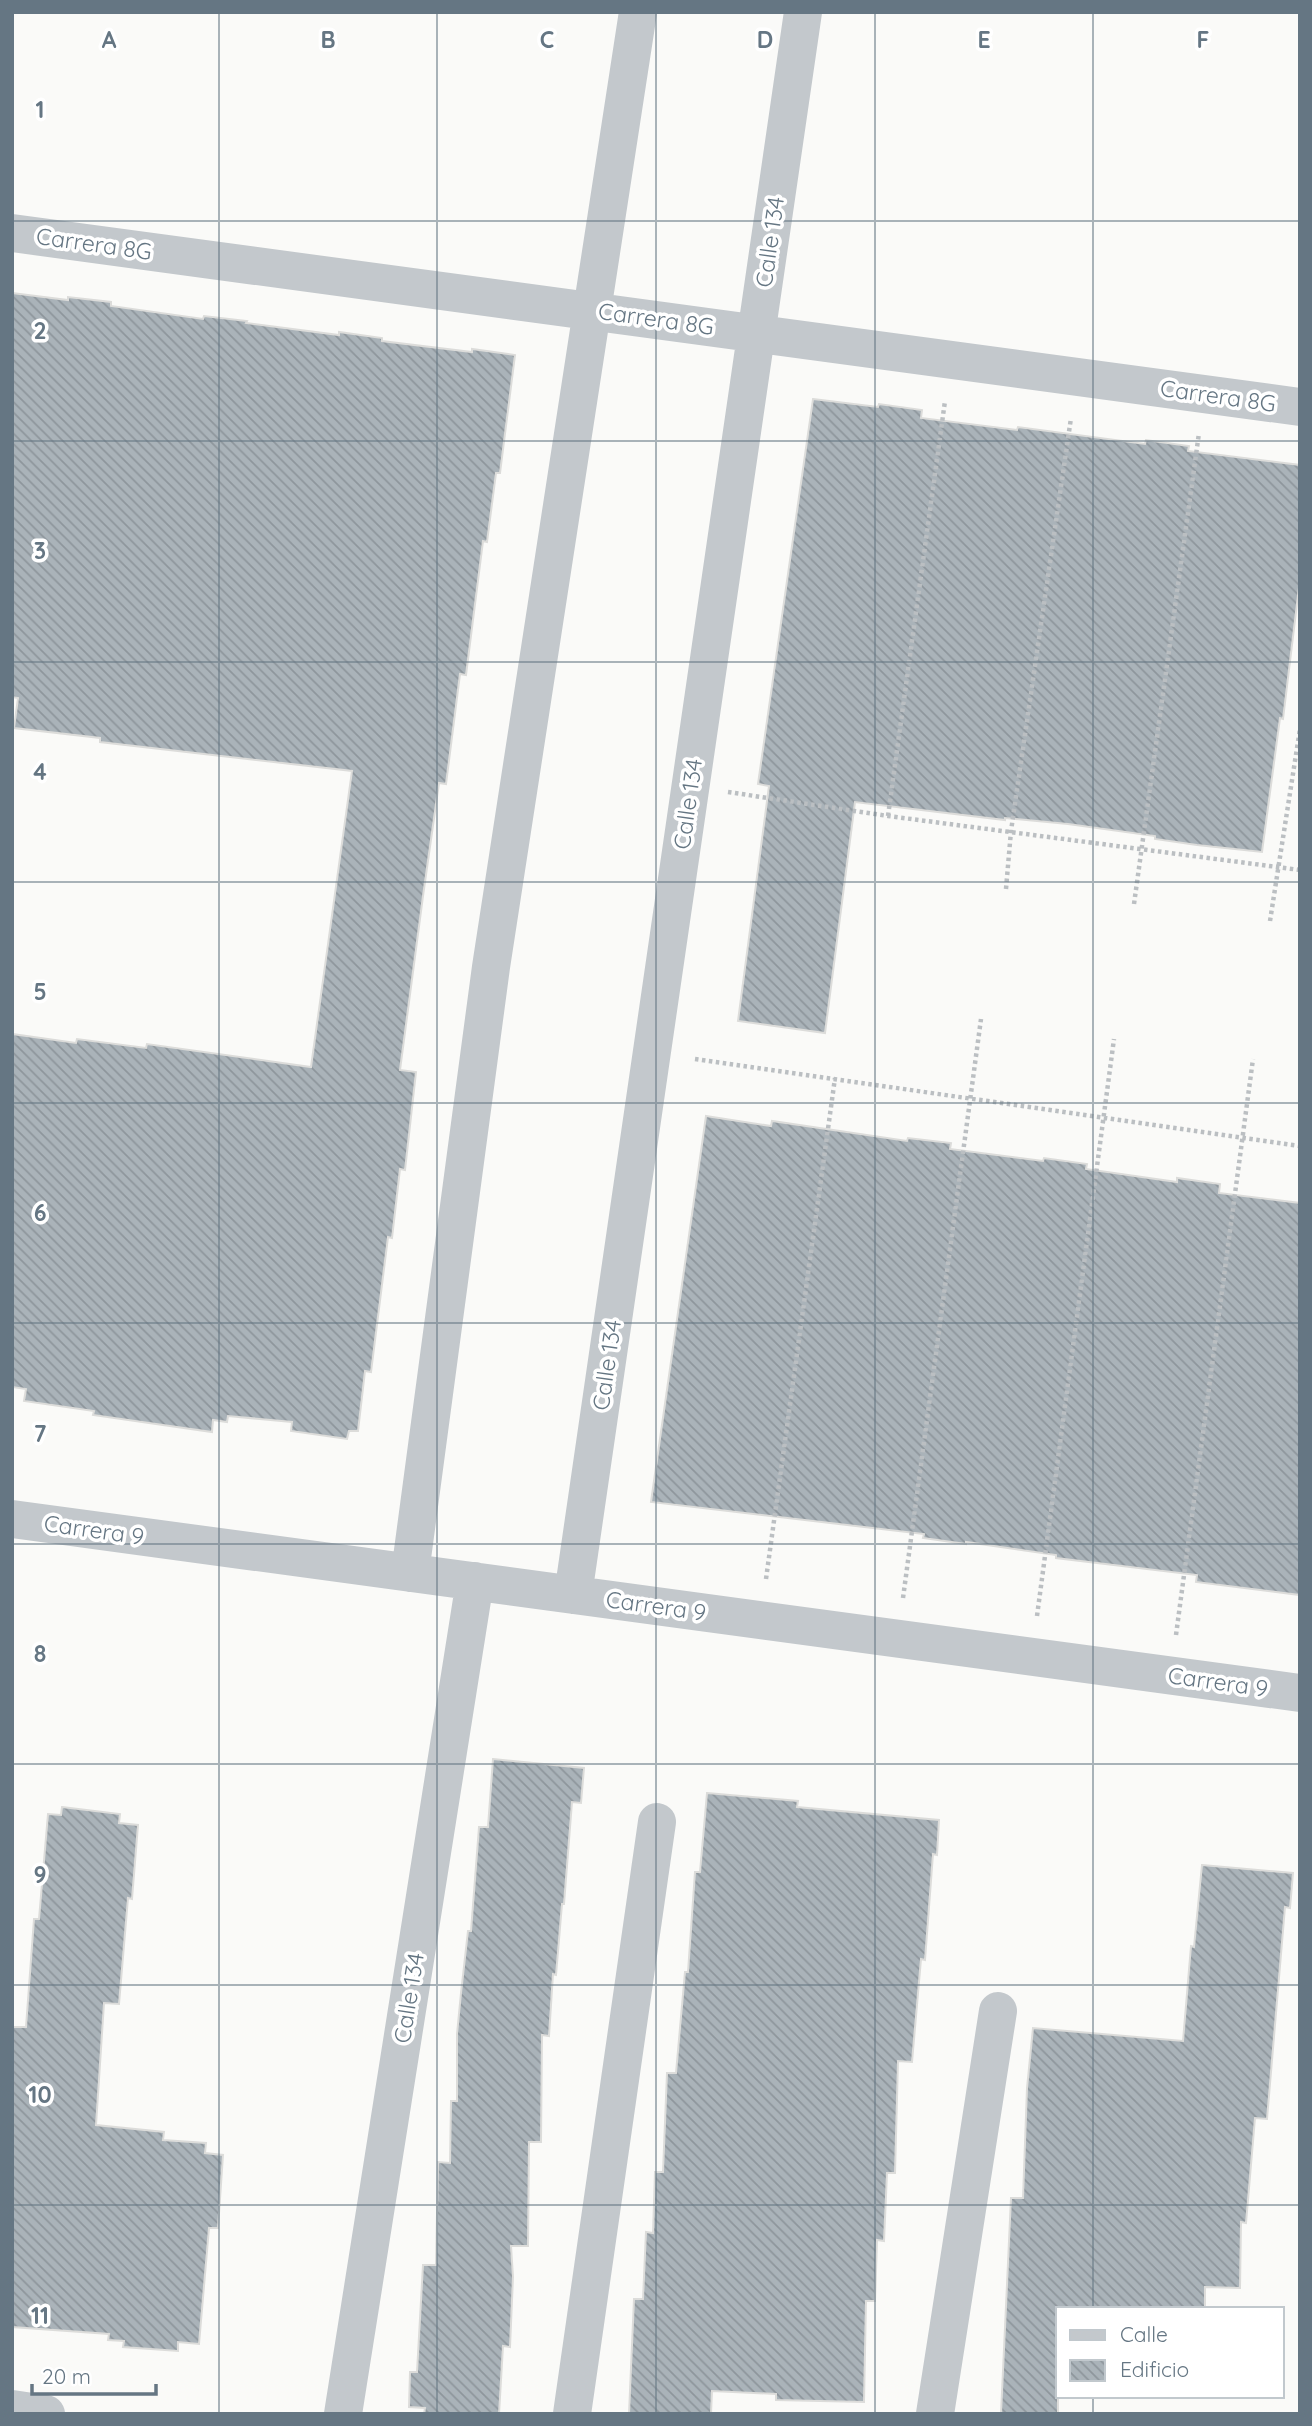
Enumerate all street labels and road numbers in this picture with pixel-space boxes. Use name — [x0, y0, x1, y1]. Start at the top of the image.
street label: Calle 134 — [749, 195, 790, 289]
street label: Carrera 8G — [34, 221, 154, 266]
street label: Carrera 8G — [596, 296, 716, 341]
street label: Carrera 8G — [1158, 373, 1278, 418]
street label: Calle 134 — [667, 757, 708, 851]
street label: Calle 134 — [586, 1318, 627, 1412]
street label: Carrera 9 — [42, 1508, 146, 1551]
street label: Carrera 9 — [604, 1584, 708, 1627]
street label: Carrera 9 — [1166, 1660, 1270, 1703]
street label: Calle 134 — [387, 1951, 430, 2045]

